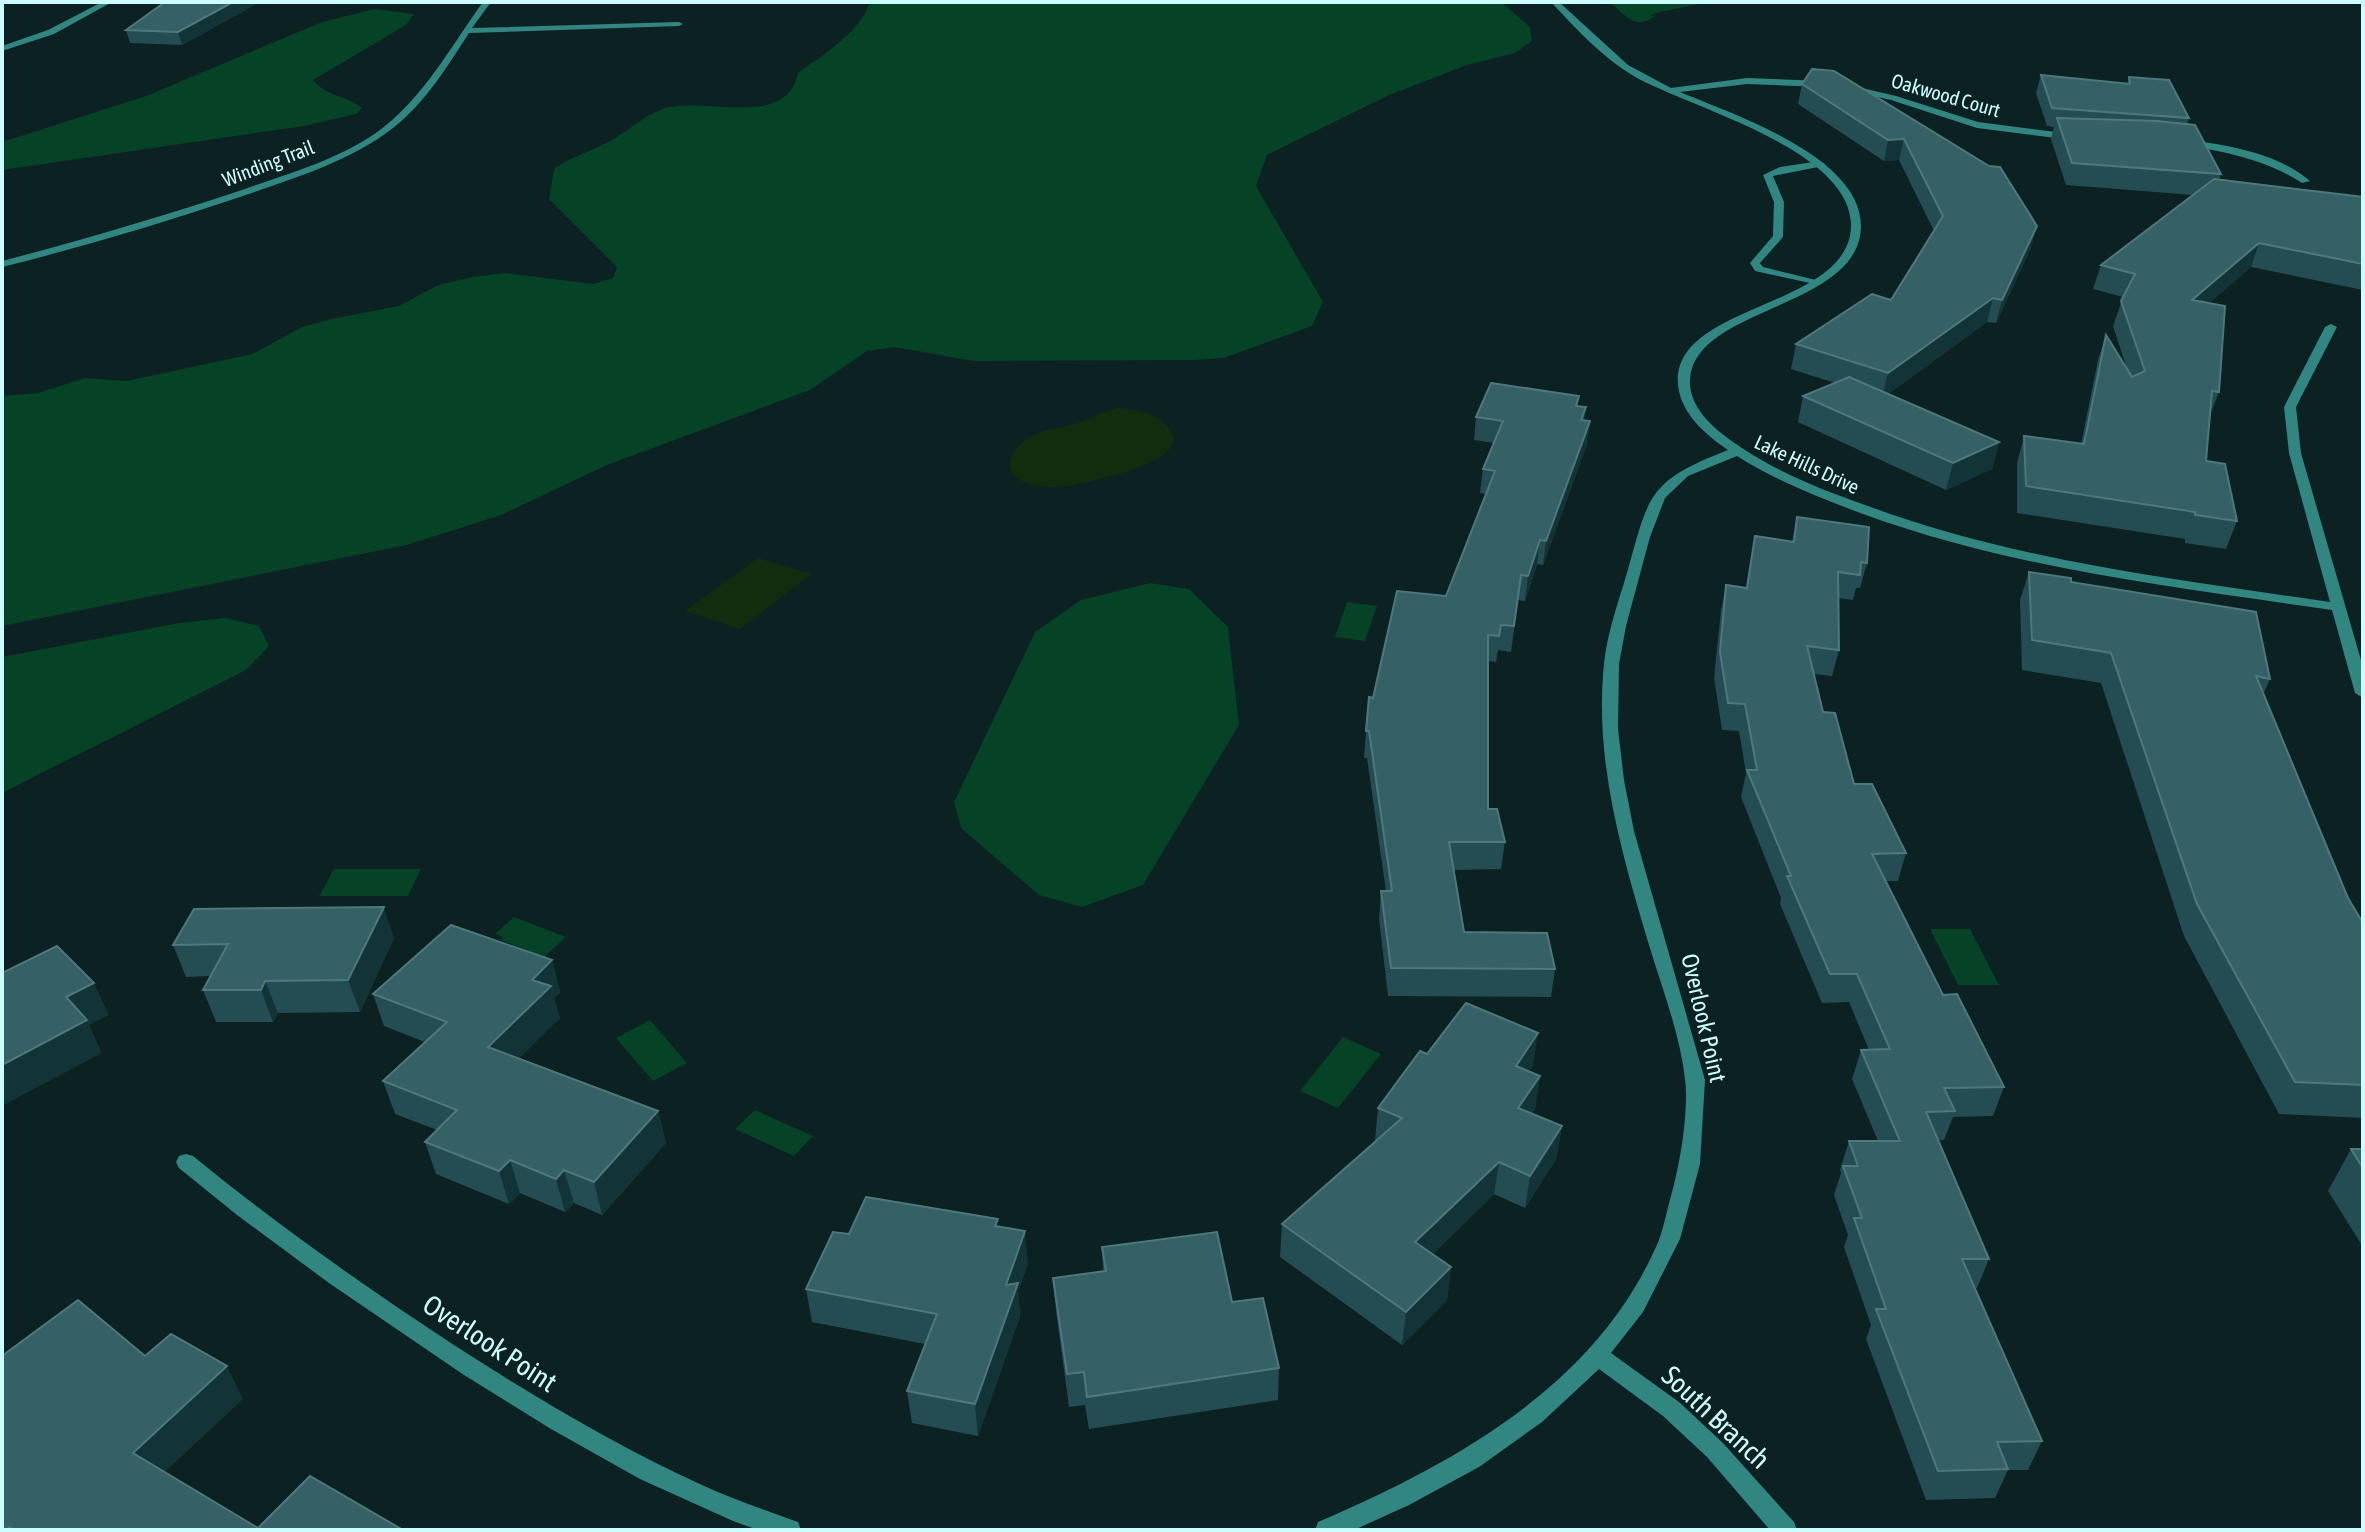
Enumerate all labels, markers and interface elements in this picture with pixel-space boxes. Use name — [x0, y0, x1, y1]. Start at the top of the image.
street label: Oakwood Court — [1889, 69, 2003, 122]
street label: Winding Trail — [219, 135, 318, 191]
street label: Lake Hills Drive — [1751, 430, 1863, 498]
street label: Overlook Point — [1676, 951, 1732, 1085]
street label: Overlook Point — [417, 1288, 563, 1398]
street label: South Branch — [1656, 1359, 1776, 1475]

